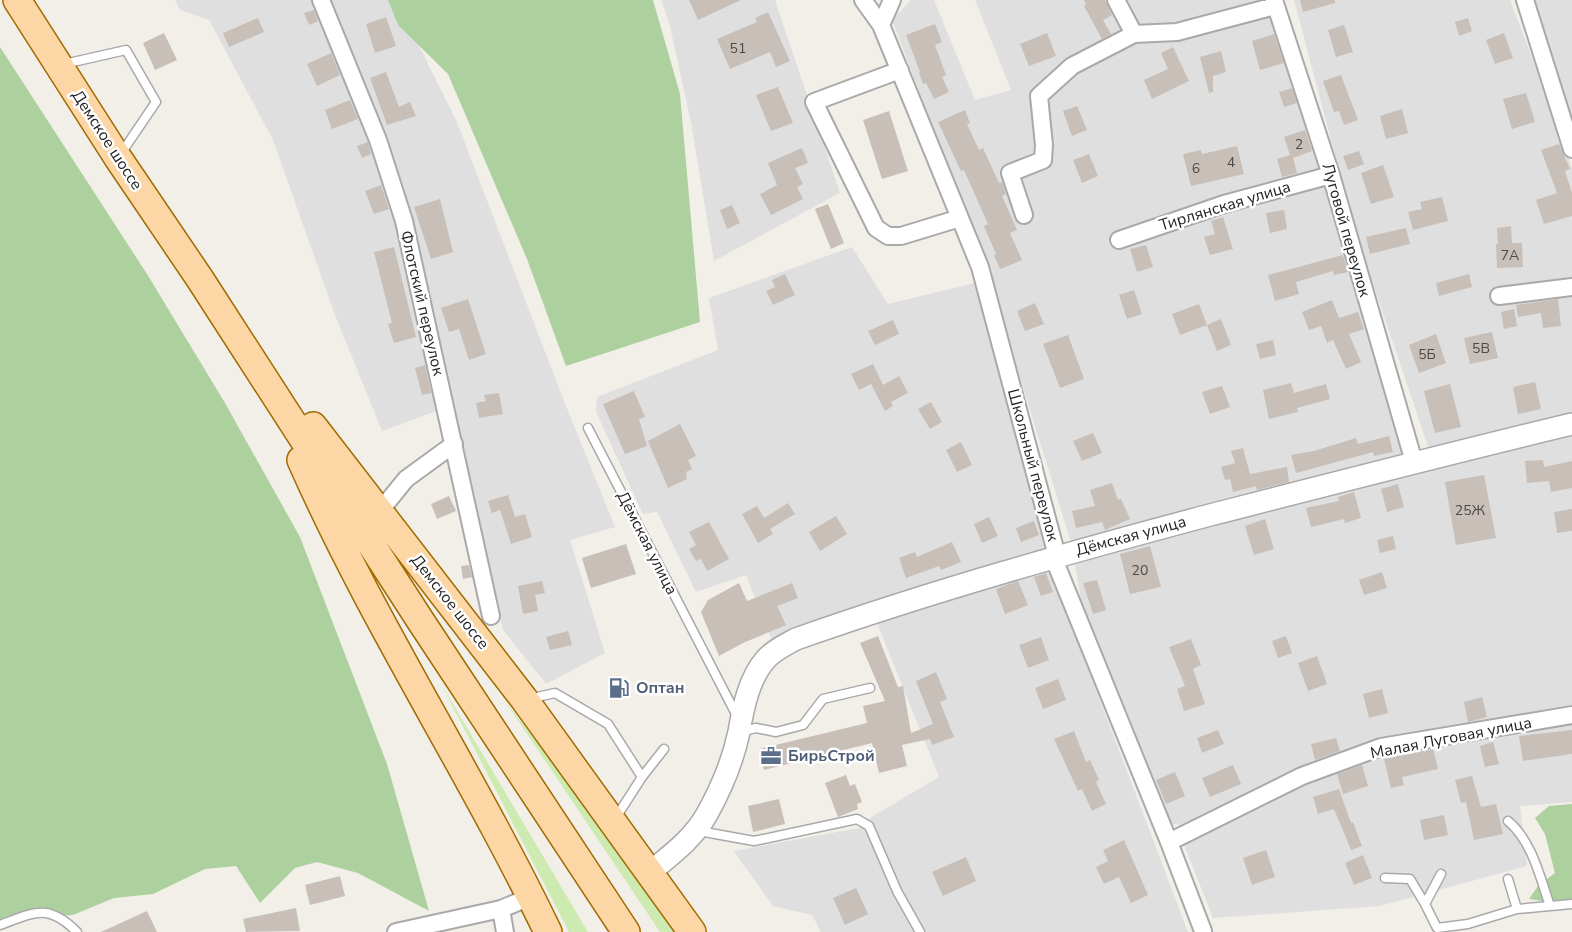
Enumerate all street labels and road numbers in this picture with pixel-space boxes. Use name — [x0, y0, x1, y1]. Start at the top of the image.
street label: Демское шоссе — [66, 86, 148, 194]
street label: Луговой переулок — [1316, 161, 1376, 300]
street label: Тирлянская улица — [1157, 176, 1293, 236]
street label: Флотский переулок — [395, 228, 450, 378]
street label: Школьный переулок — [1002, 386, 1064, 544]
street label: Дёмская улица — [611, 487, 683, 599]
street label: Дёмская улица — [1073, 511, 1189, 561]
street label: Демское шоссе — [406, 550, 494, 654]
street label: Малая Луговая улица — [1368, 712, 1534, 764]

